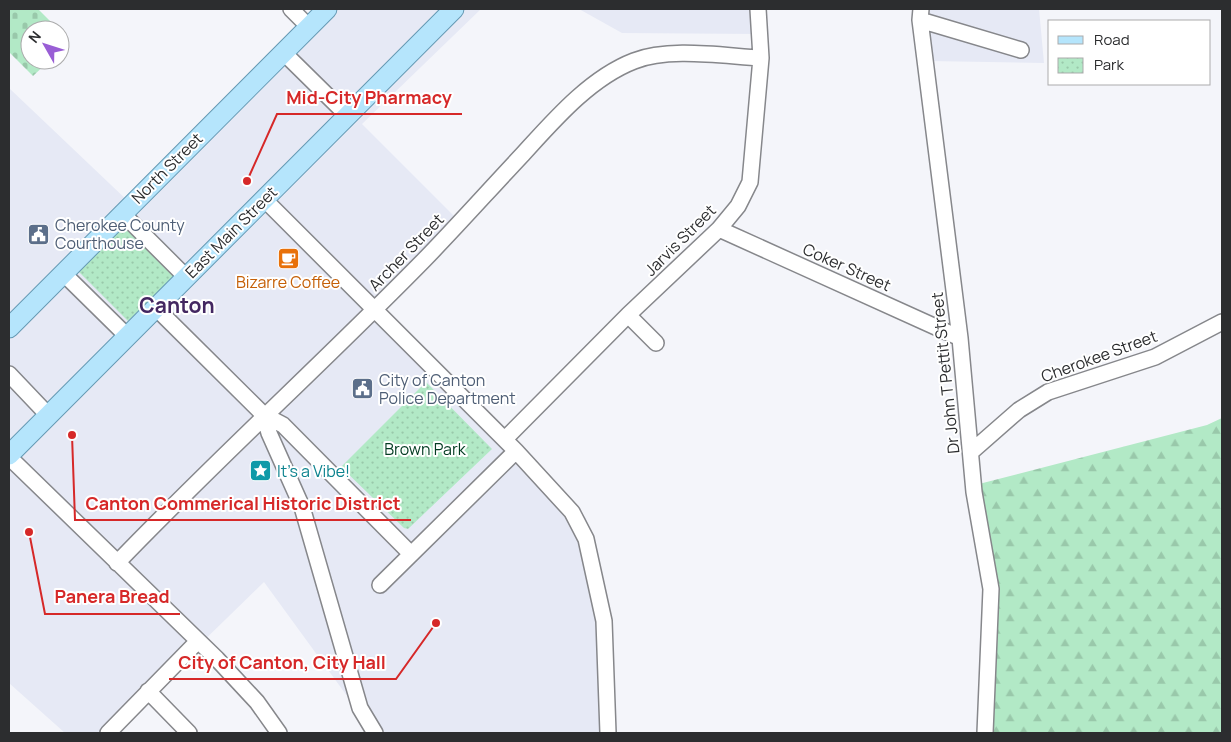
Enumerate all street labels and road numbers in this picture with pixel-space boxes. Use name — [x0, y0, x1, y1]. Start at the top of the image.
street label: North Street — [127, 128, 207, 208]
street label: East Main Street — [180, 181, 282, 283]
street label: Jarvis Street — [640, 200, 720, 280]
street label: Archer Street — [364, 209, 448, 295]
street label: Coker Street — [800, 238, 894, 296]
street label: Dr John T Pettit Street — [926, 291, 964, 455]
street label: Cherokee Street — [1038, 325, 1160, 387]

